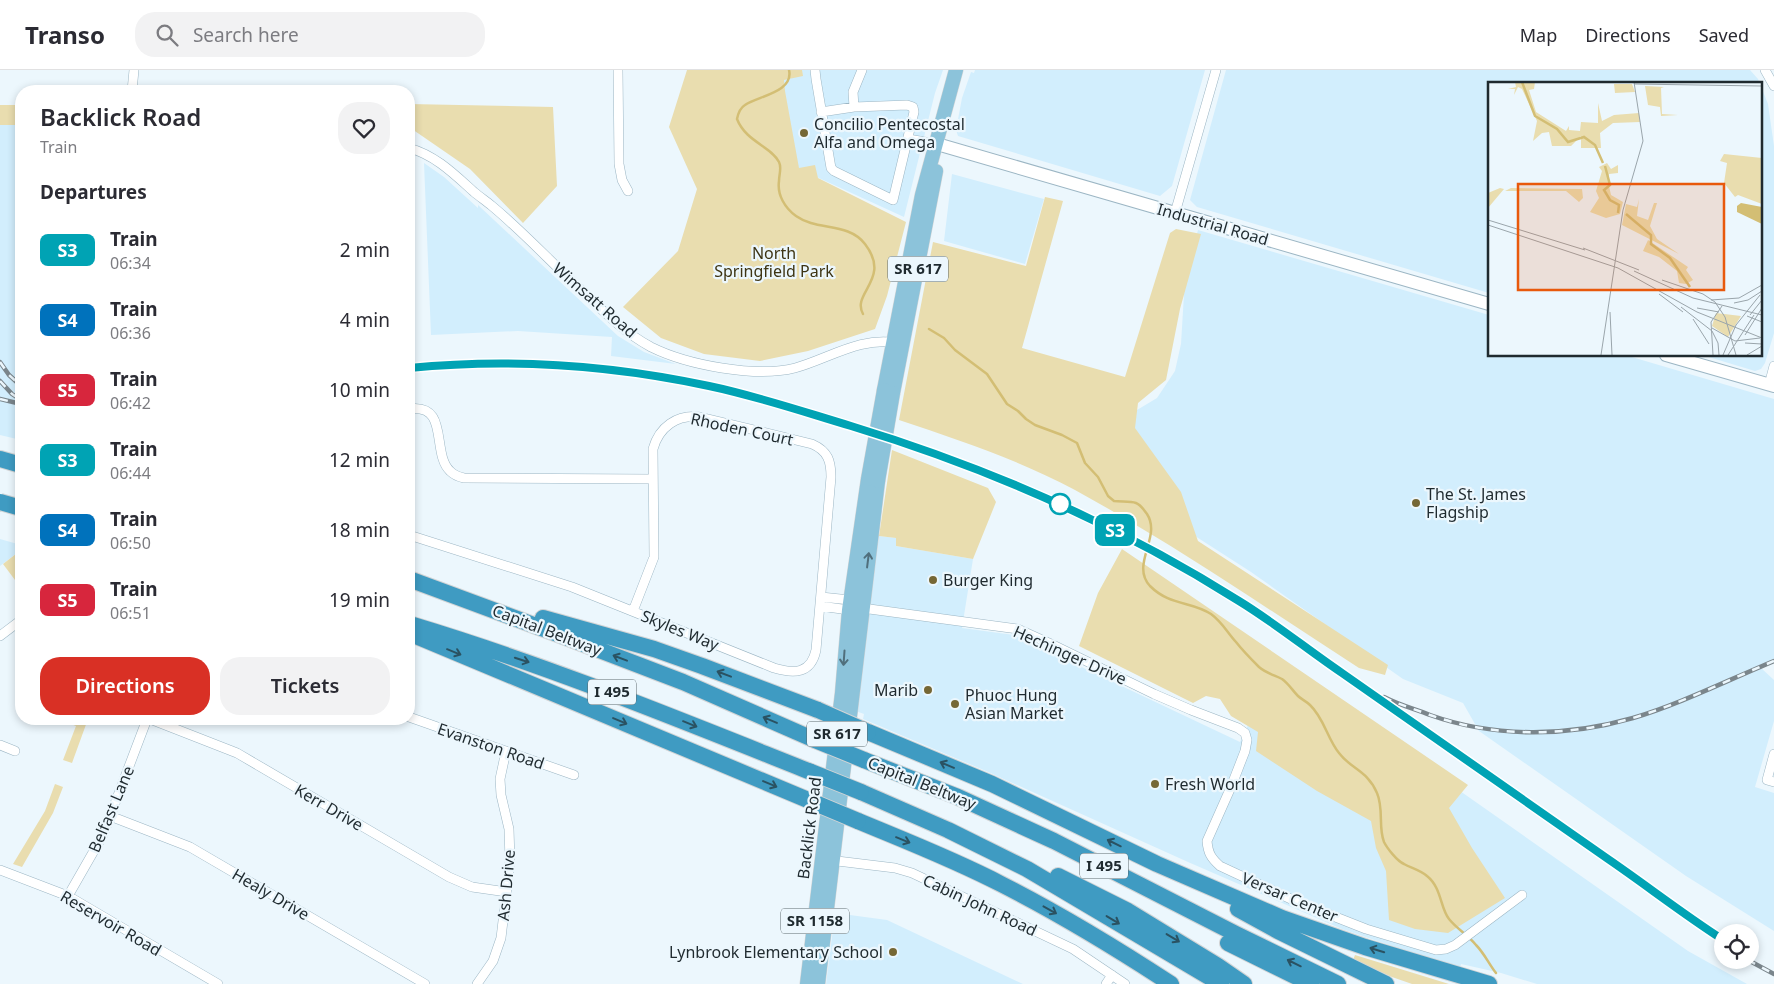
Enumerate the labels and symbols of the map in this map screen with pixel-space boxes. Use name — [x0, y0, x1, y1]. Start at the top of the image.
inset map — [1488, 82, 1762, 356]
place label: Concilio Pentecostal Alfa and Omega — [814, 113, 965, 153]
marker: Concilio Pentecostal Alfa and Omega — [798, 127, 810, 139]
street label: Industrial Road — [1155, 198, 1271, 250]
park label: North Springfield Park — [714, 242, 834, 282]
road number: SR 617 — [888, 256, 948, 282]
street label: Wimsatt Road — [548, 257, 642, 343]
street label: Rhoden Court — [689, 407, 796, 451]
place label: The St. James Flagship — [1426, 483, 1526, 523]
unlabelled marker — [1049, 493, 1071, 515]
marker: The St. James Flagship — [1410, 497, 1422, 509]
line badge: S3 — [1092, 514, 1138, 546]
one-way arrow — [863, 552, 873, 568]
place label: Burger King — [943, 569, 1033, 591]
marker: Burger King — [927, 574, 939, 586]
street label: Capital Beltway — [489, 599, 605, 661]
street label: Skyles Way — [638, 604, 723, 656]
street label: Hechinger Drive — [1010, 620, 1130, 690]
one-way arrow — [446, 647, 461, 657]
one-way arrow — [839, 650, 848, 666]
one-way arrow — [613, 653, 628, 662]
one-way arrow — [514, 656, 529, 665]
one-way arrow — [716, 668, 731, 677]
place label: Marib — [874, 679, 918, 701]
road number: I 495 — [588, 680, 636, 704]
marker: Marib — [922, 684, 934, 696]
place label: Phuoc Hung Asian Market — [965, 684, 1064, 724]
marker: Phuoc Hung Asian Market — [949, 698, 961, 710]
one-way arrow — [763, 715, 778, 725]
street label: Evanston Road — [435, 717, 547, 775]
one-way arrow — [612, 717, 627, 727]
one-way arrow — [682, 719, 697, 729]
road number: SR 617 — [807, 722, 867, 746]
street label: Capital Beltway — [865, 751, 980, 815]
one-way arrow — [940, 759, 955, 769]
street label: Belfast Lane — [83, 762, 139, 856]
place label: Fresh World — [1165, 773, 1255, 795]
street label: Backlick Road — [792, 776, 826, 880]
marker: Fresh World — [1149, 778, 1161, 790]
street label: Kerr Drive — [291, 779, 367, 835]
one-way arrow — [762, 780, 777, 790]
one-way arrow — [895, 836, 910, 845]
one-way arrow — [1106, 837, 1121, 847]
street label: Ash Drive — [492, 848, 520, 922]
road number: I 495 — [1080, 854, 1128, 878]
street label: Healy Drive — [228, 863, 314, 925]
street label: Versar Center — [1238, 867, 1342, 927]
street label: Cabin John Road — [919, 869, 1041, 941]
street label: Reservoir Road — [56, 885, 166, 961]
one-way arrow — [1042, 905, 1057, 915]
road number: SR 1158 — [781, 908, 849, 934]
one-way arrow — [1106, 915, 1120, 925]
one-way arrow — [1165, 934, 1179, 944]
place label: Lynbrook Elementary School — [669, 941, 883, 963]
one-way arrow — [1369, 945, 1385, 955]
marker: Lynbrook Elementary School — [887, 946, 899, 958]
one-way arrow — [1287, 958, 1302, 967]

